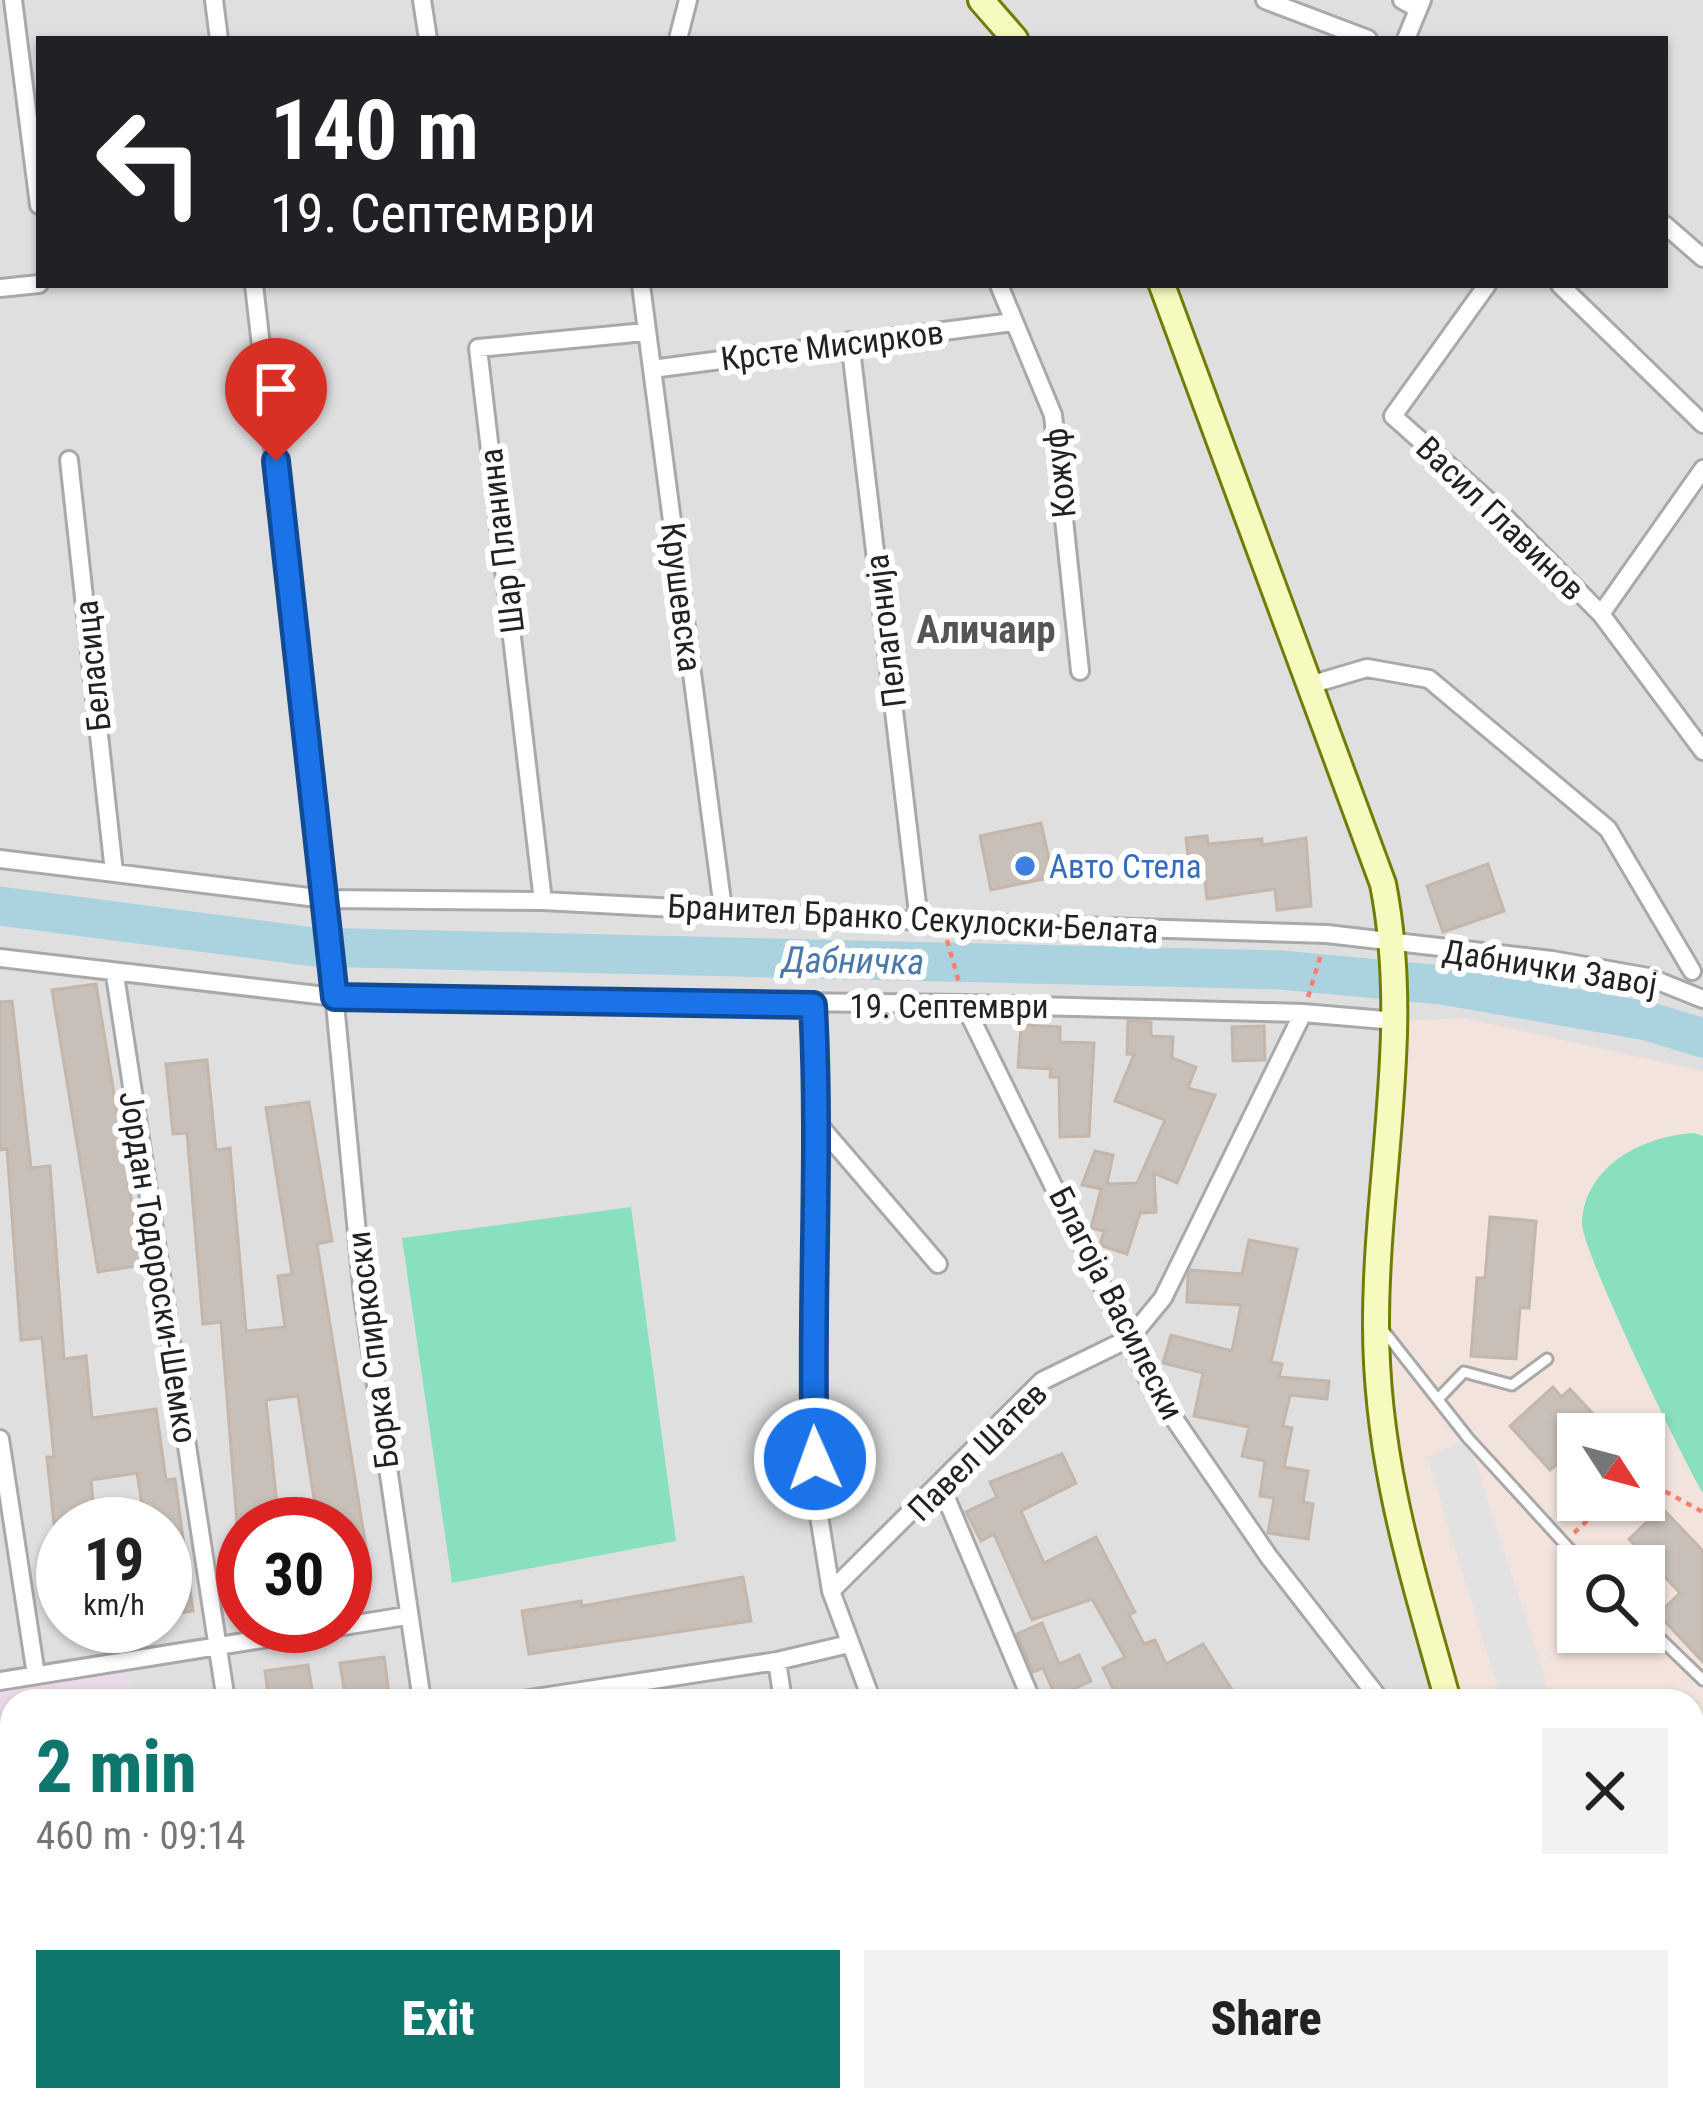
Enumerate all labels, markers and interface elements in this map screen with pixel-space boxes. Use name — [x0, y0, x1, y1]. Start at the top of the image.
text: 140 m — [270, 81, 479, 180]
icon: left — [72, 84, 228, 240]
text: 19. Септември — [270, 182, 596, 245]
street label: Крсте Мисирков — [718, 312, 946, 379]
pin — [225, 338, 327, 461]
icon: arrive — [243, 356, 309, 422]
street label: Кожуф — [1035, 426, 1084, 520]
street label: Васил Главинов — [1409, 428, 1593, 608]
street label: Шар Планина — [471, 446, 532, 636]
street label: Крушевска — [653, 520, 710, 674]
street label: Пелагонија — [857, 552, 914, 710]
street label: Беласица — [66, 599, 119, 733]
district label: Аличаир — [917, 607, 1055, 653]
place label: Авто Стела — [1049, 847, 1202, 886]
marker: Авто Стела — [1012, 853, 1038, 879]
street label: Бранител Бранко Секулоски-Белата — [667, 886, 1159, 951]
street label: Дабнички Завој — [1440, 931, 1660, 1004]
water label: Дабничка — [780, 939, 924, 983]
street label: 19. Септември — [849, 987, 1049, 1026]
street label: Јордан Тодороски-Шемко — [111, 1088, 206, 1446]
street label: Благоја Василески — [1041, 1180, 1192, 1426]
street label: Борка Спиркоски — [339, 1229, 406, 1471]
street label: Павел Шатев — [900, 1374, 1055, 1529]
position arrow — [752, 1396, 878, 1522]
north arrow — [1557, 1413, 1665, 1521]
map controls — [1557, 1413, 1665, 1653]
speed limit sign: 30 — [216, 1497, 372, 1653]
text: 19 — [84, 1524, 144, 1595]
button: search — [1557, 1545, 1665, 1653]
text: km/h — [83, 1587, 145, 1622]
text: 2 min — [36, 1725, 197, 1810]
button: close — [1542, 1728, 1668, 1854]
text: 460 m · 09:14 — [36, 1813, 246, 1859]
button: Exit — [36, 1950, 840, 2088]
button: Share — [864, 1950, 1668, 2088]

